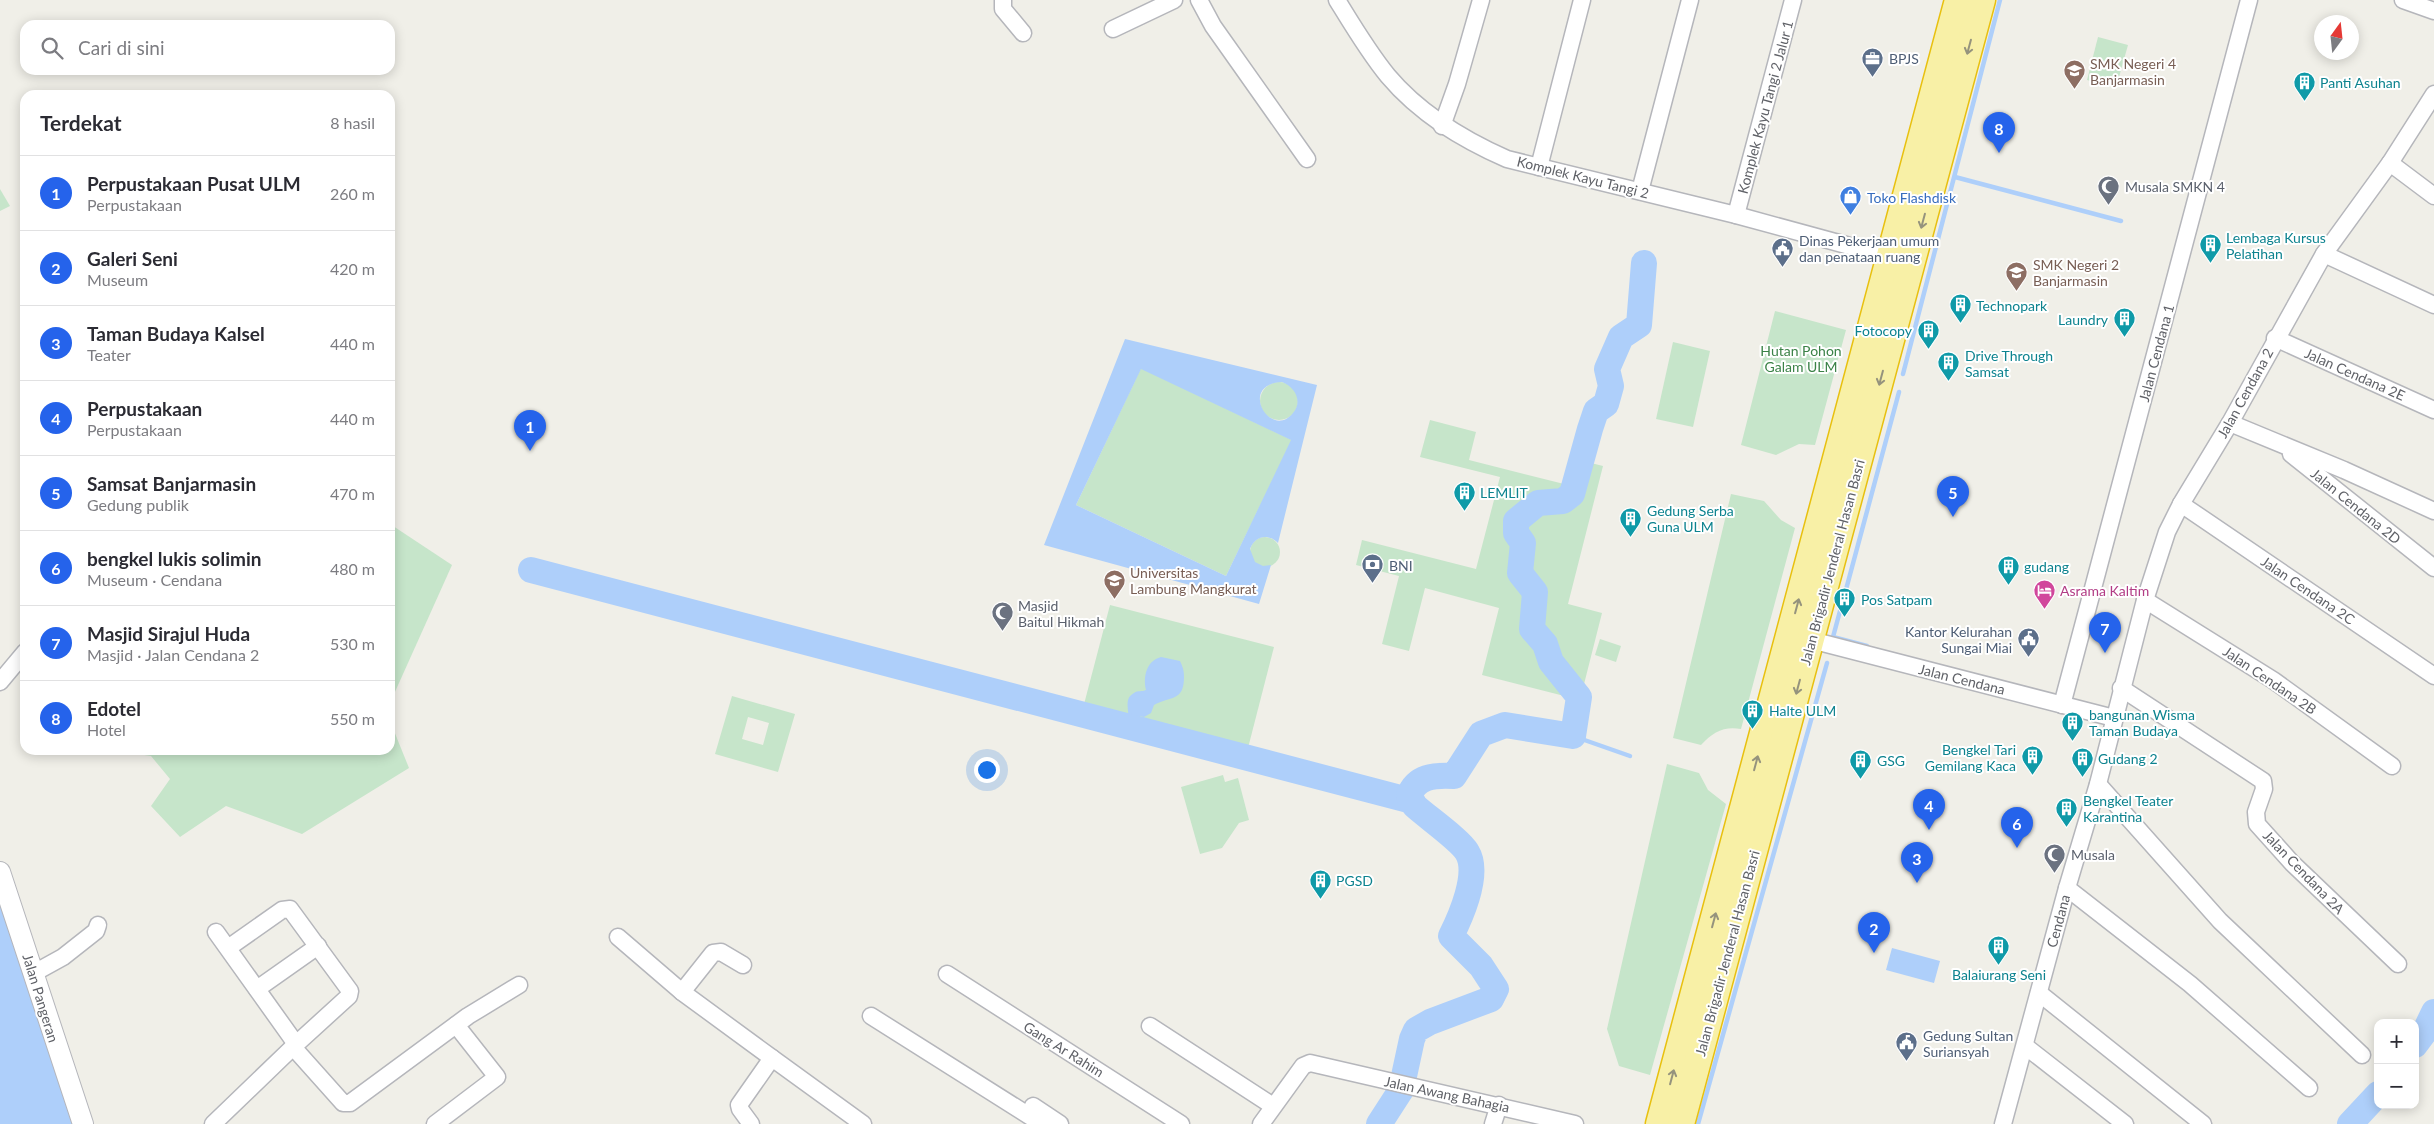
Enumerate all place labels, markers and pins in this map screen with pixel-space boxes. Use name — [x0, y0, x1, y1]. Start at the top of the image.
office icon: BPJS — [1861, 46, 1885, 77]
place label: BPJS — [1889, 50, 1919, 67]
place label: SMK Negeri 4 Banjarmasin — [2090, 55, 2176, 88]
school or university icon: SMK Negeri 4 Banjarmasin — [2062, 59, 2086, 90]
building icon: Panti Asuhan — [2292, 70, 2316, 101]
place label: Panti Asuhan — [2320, 74, 2401, 91]
pin: 8 — [1983, 112, 2015, 153]
mosque icon: Musala SMKN 4 — [2097, 174, 2121, 205]
place label: Musala SMKN 4 — [2125, 178, 2225, 195]
shop icon: Toko Flashdisk — [1839, 185, 1863, 216]
place label: Toko Flashdisk — [1867, 189, 1957, 206]
place label: Lembaga Kursus Pelatihan — [2226, 229, 2326, 262]
place label: Dinas Pekerjaan umum dan penataan ruang — [1799, 232, 1939, 265]
building icon: Lembaga Kursus Pelatihan — [2198, 233, 2222, 264]
public building icon: Dinas Pekerjaan umum dan penataan ruang — [1771, 236, 1795, 267]
place label: SMK Negeri 2 Banjarmasin — [2033, 256, 2119, 289]
school or university icon: SMK Negeri 2 Banjarmasin — [2005, 260, 2029, 291]
building icon: Technopark — [1948, 293, 1972, 324]
place label: Technopark — [1976, 297, 2048, 314]
building icon: Laundry — [2112, 307, 2136, 338]
place label: Laundry — [2058, 311, 2109, 328]
building icon: Fotocopy — [1916, 318, 1940, 349]
place label: Fotocopy — [1855, 322, 1913, 339]
place label: Drive Through Samsat — [1965, 347, 2053, 380]
building icon: Drive Through Samsat — [1937, 351, 1961, 382]
pin: 1 — [514, 410, 546, 451]
pin: 5 — [1937, 476, 1969, 517]
building icon: LEMLIT — [1452, 480, 1476, 511]
place label: LEMLIT — [1480, 484, 1528, 501]
place label: Gedung Serba Guna ULM — [1647, 502, 1734, 535]
building icon: Gedung Serba Guna ULM — [1619, 506, 1643, 537]
bank icon: BNI — [1361, 553, 1385, 584]
building icon: gudang — [1996, 554, 2020, 585]
place label: BNI — [1389, 557, 1413, 574]
place label: gudang — [2024, 558, 2069, 575]
place label: Universitas Lambung Mangkurat — [1130, 564, 1257, 597]
school or university icon: Universitas Lambung Mangkurat — [1102, 568, 1126, 599]
hotel icon: Asrama Kaltim — [2032, 578, 2056, 609]
place label: Asrama Kaltim — [2060, 582, 2149, 599]
building icon: Pos Satpam — [1833, 587, 1857, 618]
place label: Pos Satpam — [1861, 591, 1932, 608]
place label: Masjid Baitul Hikmah — [1018, 597, 1104, 630]
mosque icon: Masjid Baitul Hikmah — [990, 601, 1014, 632]
pin: 7 — [2089, 612, 2121, 653]
place label: Kantor Kelurahan Sungai Miai — [1905, 623, 2012, 656]
public building icon: Kantor Kelurahan Sungai Miai — [2016, 627, 2040, 658]
building icon: Halte ULM — [1741, 698, 1765, 729]
place label: Halte ULM — [1769, 702, 1836, 719]
place label: bangunan Wisma Taman Budaya — [2089, 706, 2195, 739]
building icon: bangunan Wisma Taman Budaya — [2061, 710, 2085, 741]
place label: Bengkel Tari Gemilang Kaca — [1925, 741, 2016, 774]
building icon: Bengkel Tari Gemilang Kaca — [2020, 745, 2044, 776]
building icon: Gudang 2 — [2070, 746, 2094, 777]
building icon: GSG — [1849, 748, 1873, 779]
place label: Gudang 2 — [2098, 750, 2158, 767]
place label: GSG — [1877, 752, 1905, 769]
pin: 4 — [1913, 789, 1945, 830]
place label: Bengkel Teater Karantina — [2083, 792, 2173, 825]
building icon: Bengkel Teater Karantina — [2055, 796, 2079, 827]
pin: 6 — [2001, 807, 2033, 848]
pin: 3 — [1901, 842, 1933, 883]
mosque icon: Musala — [2043, 842, 2067, 873]
place label: Musala — [2071, 846, 2115, 863]
building icon: PGSD — [1308, 868, 1332, 899]
place label: PGSD — [1336, 872, 1373, 889]
pin: 2 — [1858, 912, 1890, 953]
building icon: Balaiurang Seni — [1987, 934, 2011, 965]
place label: Balaiurang Seni — [1952, 966, 2046, 983]
place label: Gedung Sultan Suriansyah — [1923, 1027, 2013, 1060]
public building icon: Gedung Sultan Suriansyah — [1895, 1031, 1919, 1062]

